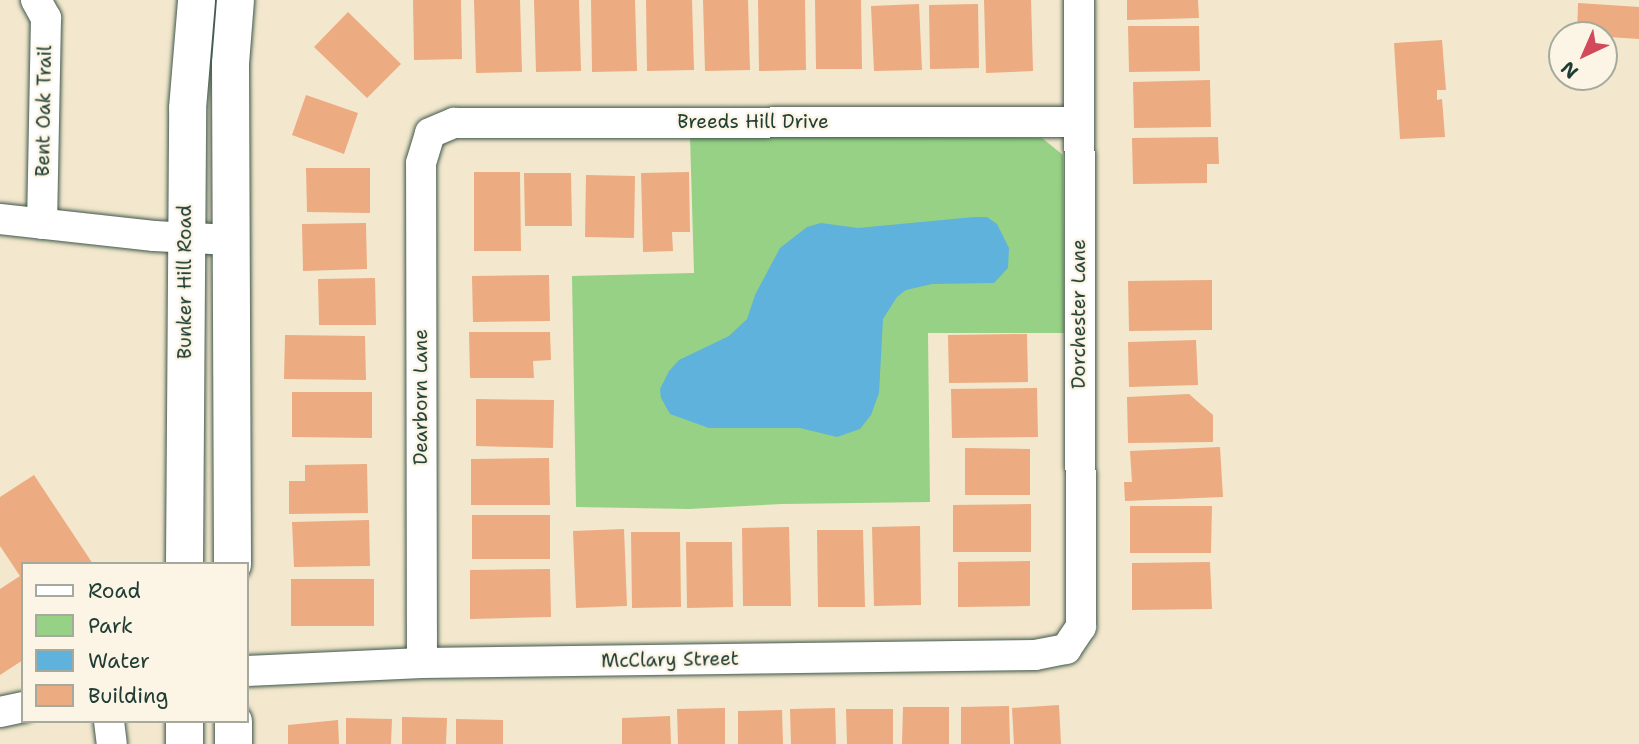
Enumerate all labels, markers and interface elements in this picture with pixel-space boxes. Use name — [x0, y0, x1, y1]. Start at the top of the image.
north arrow — [1548, 21, 1618, 91]
street label: Bent Oak Trail — [31, 45, 57, 177]
text: N — [1555, 56, 1584, 84]
street label: Breeds Hill Drive — [677, 111, 829, 133]
street label: Bunker Hill Road — [174, 205, 196, 359]
street label: Dorchester Lane — [1068, 239, 1090, 389]
street label: Dearborn Lane — [410, 329, 432, 465]
legend — [21, 562, 248, 723]
text: Road — [88, 577, 141, 605]
text: Park — [88, 612, 133, 640]
text: Water — [88, 647, 150, 675]
street label: McClary Street — [601, 647, 739, 673]
text: Building — [88, 682, 168, 710]

